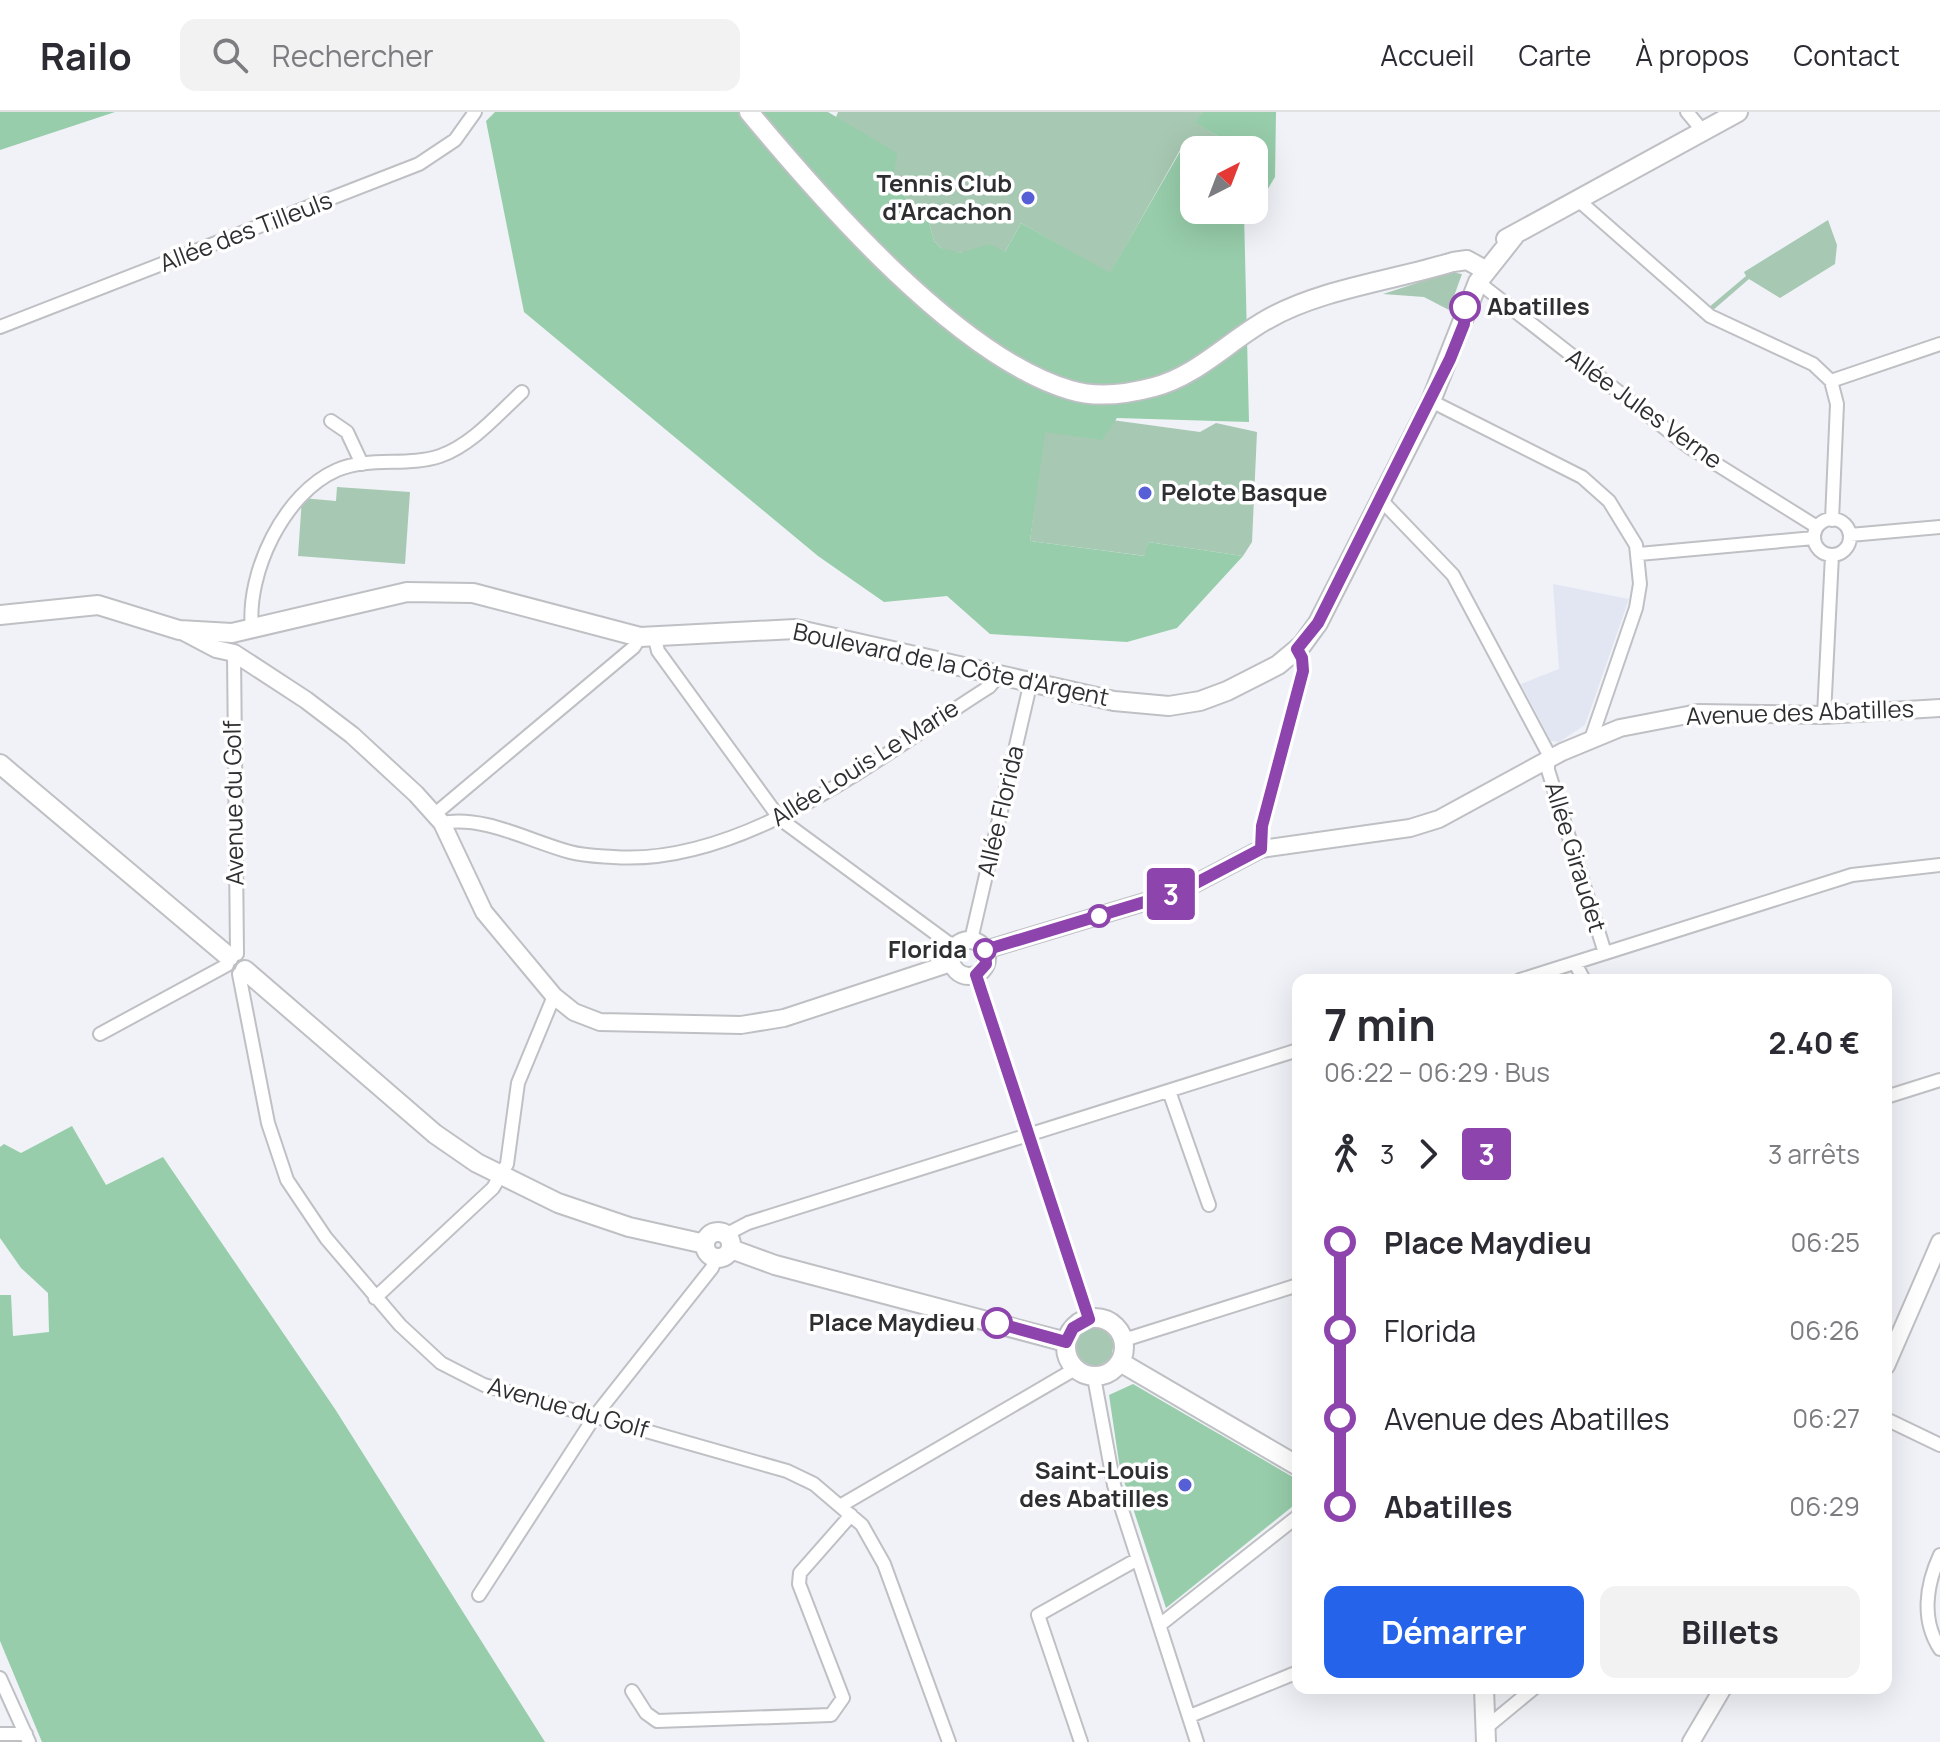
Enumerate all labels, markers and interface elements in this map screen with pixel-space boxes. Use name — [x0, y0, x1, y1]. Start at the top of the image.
search box — [180, 19, 740, 91]
text: Railo — [40, 29, 132, 81]
icon: search — [208, 33, 252, 77]
text: Rechercher — [272, 35, 433, 76]
text: Accueil — [1380, 36, 1475, 74]
text: Carte — [1519, 36, 1591, 74]
text: À propos — [1635, 36, 1749, 74]
text: Contact — [1793, 36, 1900, 74]
north arrow — [1180, 136, 1268, 224]
map controls — [1180, 136, 1268, 224]
place label: Tennis Club d'Arcachon — [876, 166, 1012, 227]
street label: Allée des Tilleuls — [154, 182, 337, 279]
marker: Tennis Club d'Arcachon — [1019, 189, 1037, 207]
place label: Abatilles — [1487, 289, 1590, 322]
marker: Abatilles — [1450, 292, 1480, 322]
street label: Allée Jules Verne — [1560, 340, 1730, 476]
place label: Pelote Basque — [1161, 475, 1327, 508]
marker: Pelote Basque — [1136, 484, 1154, 502]
street label: Boulevard de la Côte d'Argent — [790, 614, 1112, 713]
street label: Allée Louis Le Marie — [764, 691, 964, 833]
street label: Avenue des Abatilles — [1685, 691, 1915, 732]
street label: Avenue du Golf — [215, 720, 250, 886]
street label: Allée Florida — [969, 742, 1031, 879]
street label: Allée Giraudet — [1538, 777, 1615, 936]
line badge: 3 — [1145, 868, 1197, 920]
text: 3 — [1163, 875, 1179, 913]
unlabelled marker — [1088, 905, 1110, 927]
place label: Florida — [888, 932, 967, 965]
marker: Florida — [974, 939, 996, 961]
text: 7 min — [1324, 994, 1436, 1054]
text: 2.40 € — [1769, 1022, 1860, 1063]
text: 06:22 – 06:29 · Bus — [1324, 1054, 1550, 1090]
icon: walk — [1324, 1132, 1368, 1176]
icon: forward — [1406, 1132, 1450, 1176]
text: 3 — [1478, 1135, 1495, 1173]
text: 3 — [1380, 1136, 1394, 1172]
text: 3 arrêts — [1768, 1136, 1860, 1172]
text: Place Maydieu — [1384, 1222, 1592, 1263]
text: 06:25 — [1790, 1224, 1860, 1260]
place label: Place Maydieu — [809, 1305, 975, 1338]
marker: Place Maydieu — [982, 1308, 1012, 1338]
text: Florida — [1384, 1310, 1476, 1351]
text: 06:26 — [1789, 1312, 1860, 1348]
street label: Avenue du Golf — [484, 1368, 653, 1445]
text: Avenue des Abatilles — [1384, 1398, 1670, 1439]
text: 06:27 — [1792, 1400, 1860, 1436]
place label: Saint-Louis des Abatilles — [1019, 1453, 1169, 1514]
marker: Saint-Louis des Abatilles — [1176, 1476, 1194, 1494]
text: Abatilles — [1384, 1486, 1512, 1527]
text: 06:29 — [1789, 1488, 1860, 1524]
button: Démarrer — [1324, 1586, 1584, 1678]
button: Billets — [1600, 1586, 1860, 1678]

